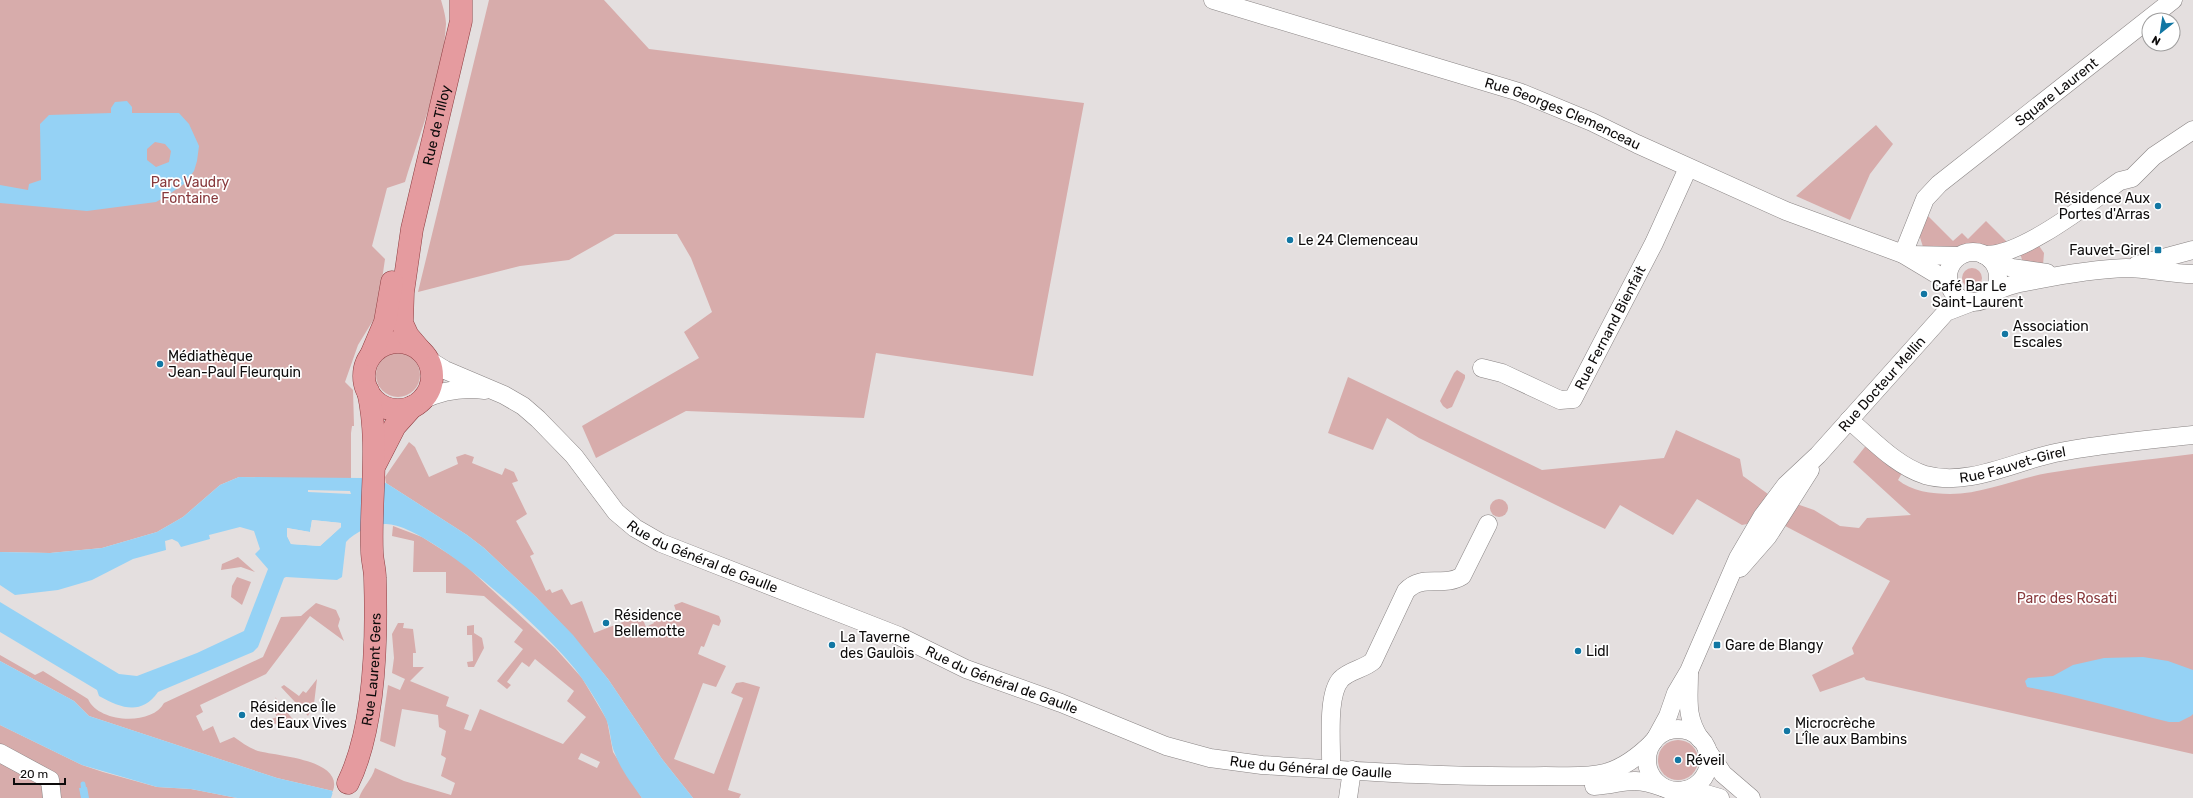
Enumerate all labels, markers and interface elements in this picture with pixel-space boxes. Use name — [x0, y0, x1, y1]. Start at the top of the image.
north arrow — [2141, 12, 2181, 52]
text: N — [2150, 33, 2163, 48]
street label: Square Laurent — [2011, 54, 2102, 130]
street label: Rue Georges Clemenceau — [1483, 74, 1644, 153]
street label: Rue de Tilloy — [419, 83, 454, 167]
park label: Parc Vaudry Fontaine — [151, 174, 229, 207]
place label: Résidence Aux Portes d'Arras — [2054, 190, 2150, 223]
marker: Résidence Aux Portes d'Arras — [2153, 201, 2163, 211]
place label: Le 24 Clemenceau — [1298, 232, 1418, 249]
marker: Le 24 Clemenceau — [1285, 235, 1295, 245]
place label: Fauvet-Girel — [2069, 242, 2150, 259]
marker: Fauvet-Girel — [2153, 245, 2163, 255]
street label: Rue Fernand Bienfait — [1571, 262, 1649, 393]
place label: Café Bar Le Saint-Laurent — [1932, 278, 2024, 311]
marker: Café Bar Le Saint-Laurent — [1919, 289, 1929, 299]
place label: Association Escales — [2013, 318, 2089, 351]
marker: Association Escales — [2000, 329, 2010, 339]
street label: Rue Docteur Mellin — [1835, 333, 1929, 435]
place label: Médiathèque Jean-Paul Fleurquin — [168, 348, 301, 381]
marker: Médiathèque Jean-Paul Fleurquin — [155, 359, 165, 369]
street label: Rue Fauvet-Girel — [1958, 443, 2067, 486]
street label: Rue du Général de Gaulle — [624, 517, 781, 596]
park label: Parc des Rosati — [2017, 590, 2117, 607]
place label: Résidence Bellemotte — [614, 607, 685, 640]
street label: Rue Laurent Gers — [358, 613, 384, 727]
marker: Résidence Bellemotte — [601, 618, 611, 628]
place label: La Taverne des Gaulois — [840, 629, 914, 662]
place label: Gare de Blangy — [1725, 637, 1824, 654]
marker: La Taverne des Gaulois — [827, 640, 837, 650]
marker: Gare de Blangy — [1712, 640, 1722, 650]
street label: Rue du Général de Gaulle — [923, 642, 1081, 718]
place label: Lidl — [1586, 643, 1609, 660]
marker: Lidl — [1573, 646, 1583, 656]
place label: Résidence Île des Eaux Vives — [250, 698, 347, 732]
marker: Résidence Île des Eaux Vives — [237, 710, 247, 720]
place label: Microcrèche L’Île aux Bambins — [1795, 715, 1907, 748]
marker: Microcrèche L’Île aux Bambins — [1782, 726, 1792, 736]
street label: Rue du Général de Gaulle — [1229, 752, 1393, 781]
place label: Réveil — [1686, 752, 1725, 769]
marker: Réveil — [1673, 755, 1683, 765]
scale bar — [14, 760, 65, 786]
text: 20 m — [20, 767, 48, 781]

